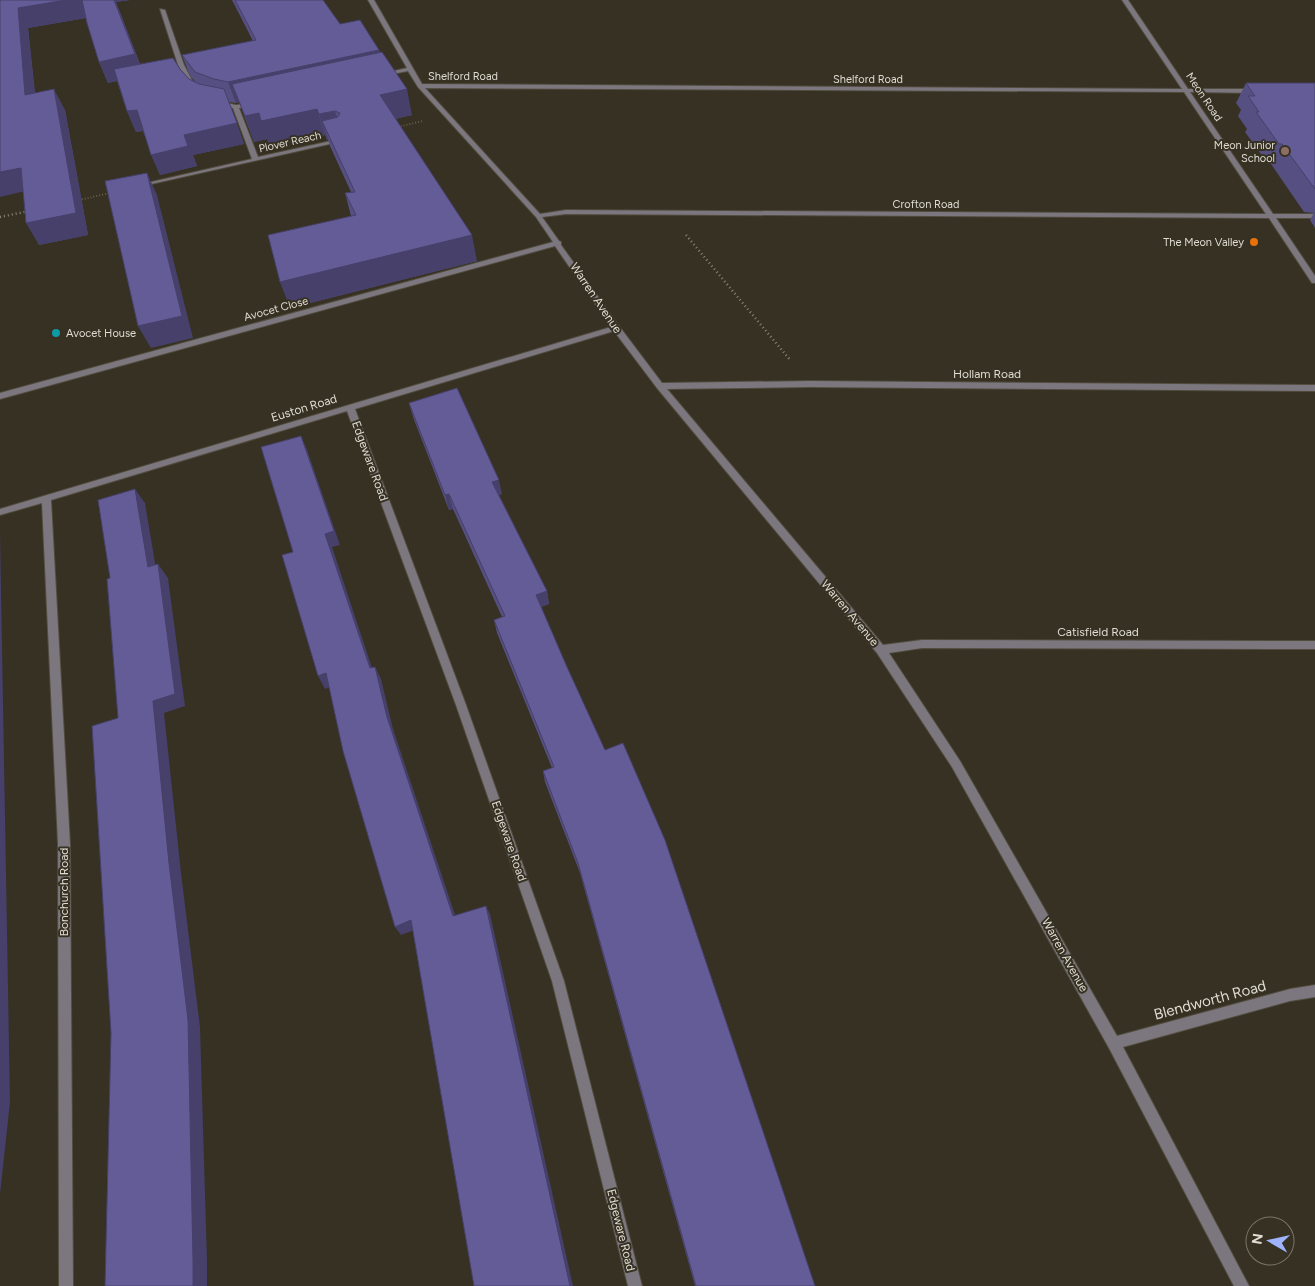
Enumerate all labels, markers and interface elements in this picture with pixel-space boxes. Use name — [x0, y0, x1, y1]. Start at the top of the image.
street label: Shelford Road — [428, 70, 498, 83]
street label: Meon Road — [1183, 70, 1225, 124]
street label: Shelford Road — [833, 73, 903, 86]
street label: Plover Reach — [258, 129, 322, 155]
place label: Meon Junior School — [1214, 139, 1275, 165]
marker: Meon Junior School — [1279, 145, 1291, 157]
street label: Crofton Road — [893, 198, 959, 211]
place label: The Meon Valley — [1163, 236, 1244, 249]
marker: The Meon Valley — [1248, 236, 1260, 248]
street label: Warren Avenue — [567, 260, 625, 336]
street label: Avocet Close — [242, 294, 310, 324]
marker: Avocet House — [50, 327, 62, 339]
place label: Avocet House — [66, 327, 136, 340]
street label: Hollam Road — [953, 367, 1021, 381]
street label: Euston Road — [269, 391, 339, 425]
street label: Edgeware Road — [349, 419, 391, 503]
street label: Warren Avenue — [818, 577, 882, 649]
street label: Catisfield Road — [1057, 625, 1139, 639]
street label: Edgeware Road — [489, 799, 529, 883]
street label: Bonchurch Road — [57, 848, 71, 936]
street label: Warren Avenue — [1039, 916, 1091, 995]
street label: Blendworth Road — [1152, 976, 1268, 1024]
street label: Edgeware Road — [604, 1187, 638, 1273]
north arrow — [1245, 1216, 1295, 1266]
text: N — [1248, 1232, 1267, 1246]

